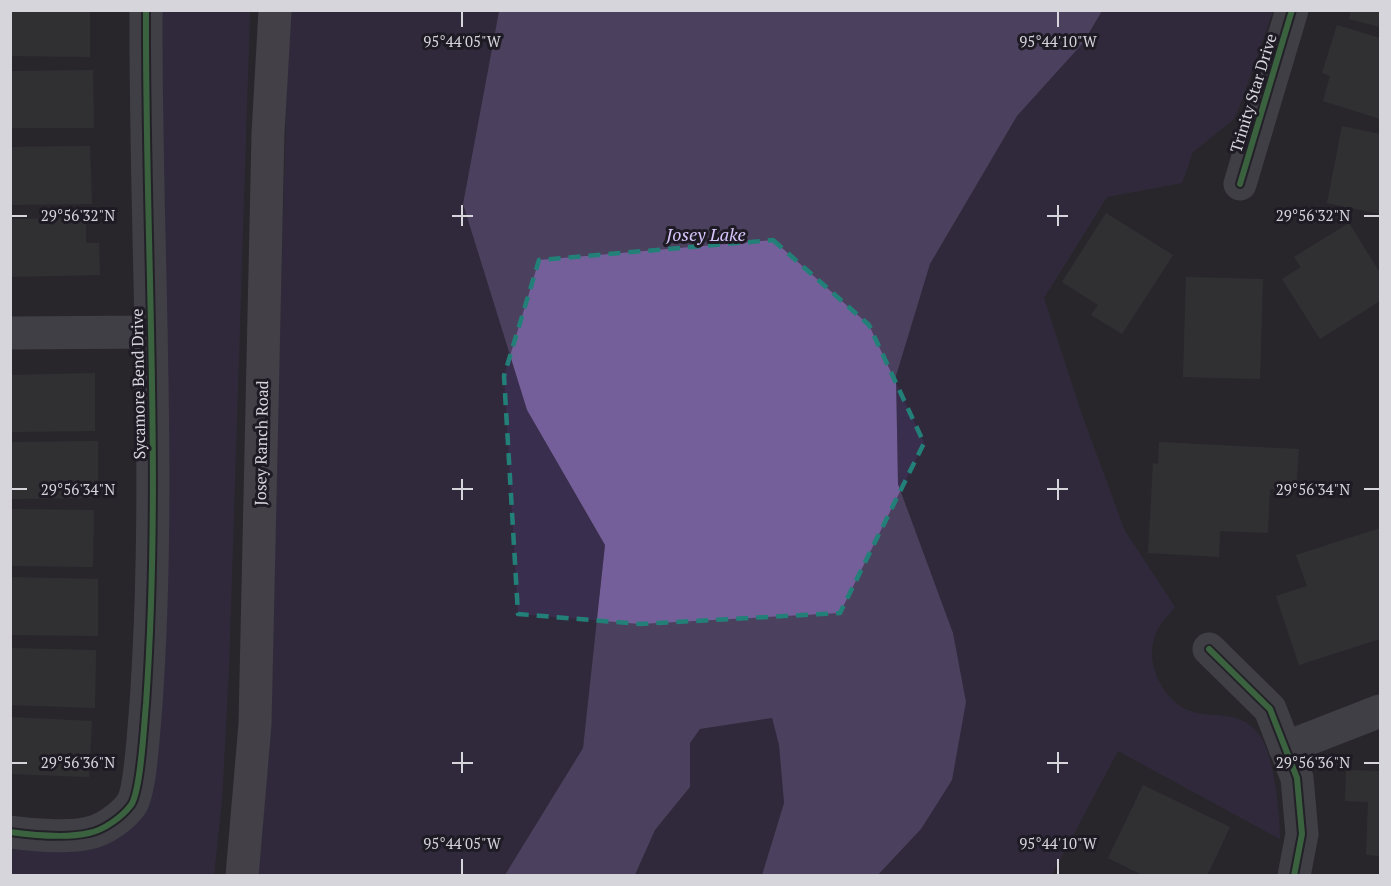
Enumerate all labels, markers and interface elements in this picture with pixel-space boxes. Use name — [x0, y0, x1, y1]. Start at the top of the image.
text: 95°44'05"W — [423, 31, 502, 51]
text: 95°44'10"W — [1019, 31, 1098, 51]
street label: Trinity Star Drive — [1224, 31, 1282, 155]
text: 29°56'32"N — [41, 205, 115, 225]
text: 29°56'32"N — [1276, 205, 1350, 225]
water label: Josey Lake — [665, 222, 746, 246]
street label: Sycamore Bend Drive — [126, 308, 150, 460]
street label: Josey Ranch Road — [249, 380, 273, 506]
text: 29°56'34"N — [41, 479, 115, 499]
text: 29°56'34"N — [1276, 479, 1350, 499]
text: 29°56'36"N — [41, 752, 115, 772]
text: 29°56'36"N — [1276, 752, 1350, 772]
text: 95°44'05"W — [423, 833, 502, 853]
text: 95°44'10"W — [1019, 833, 1098, 853]

